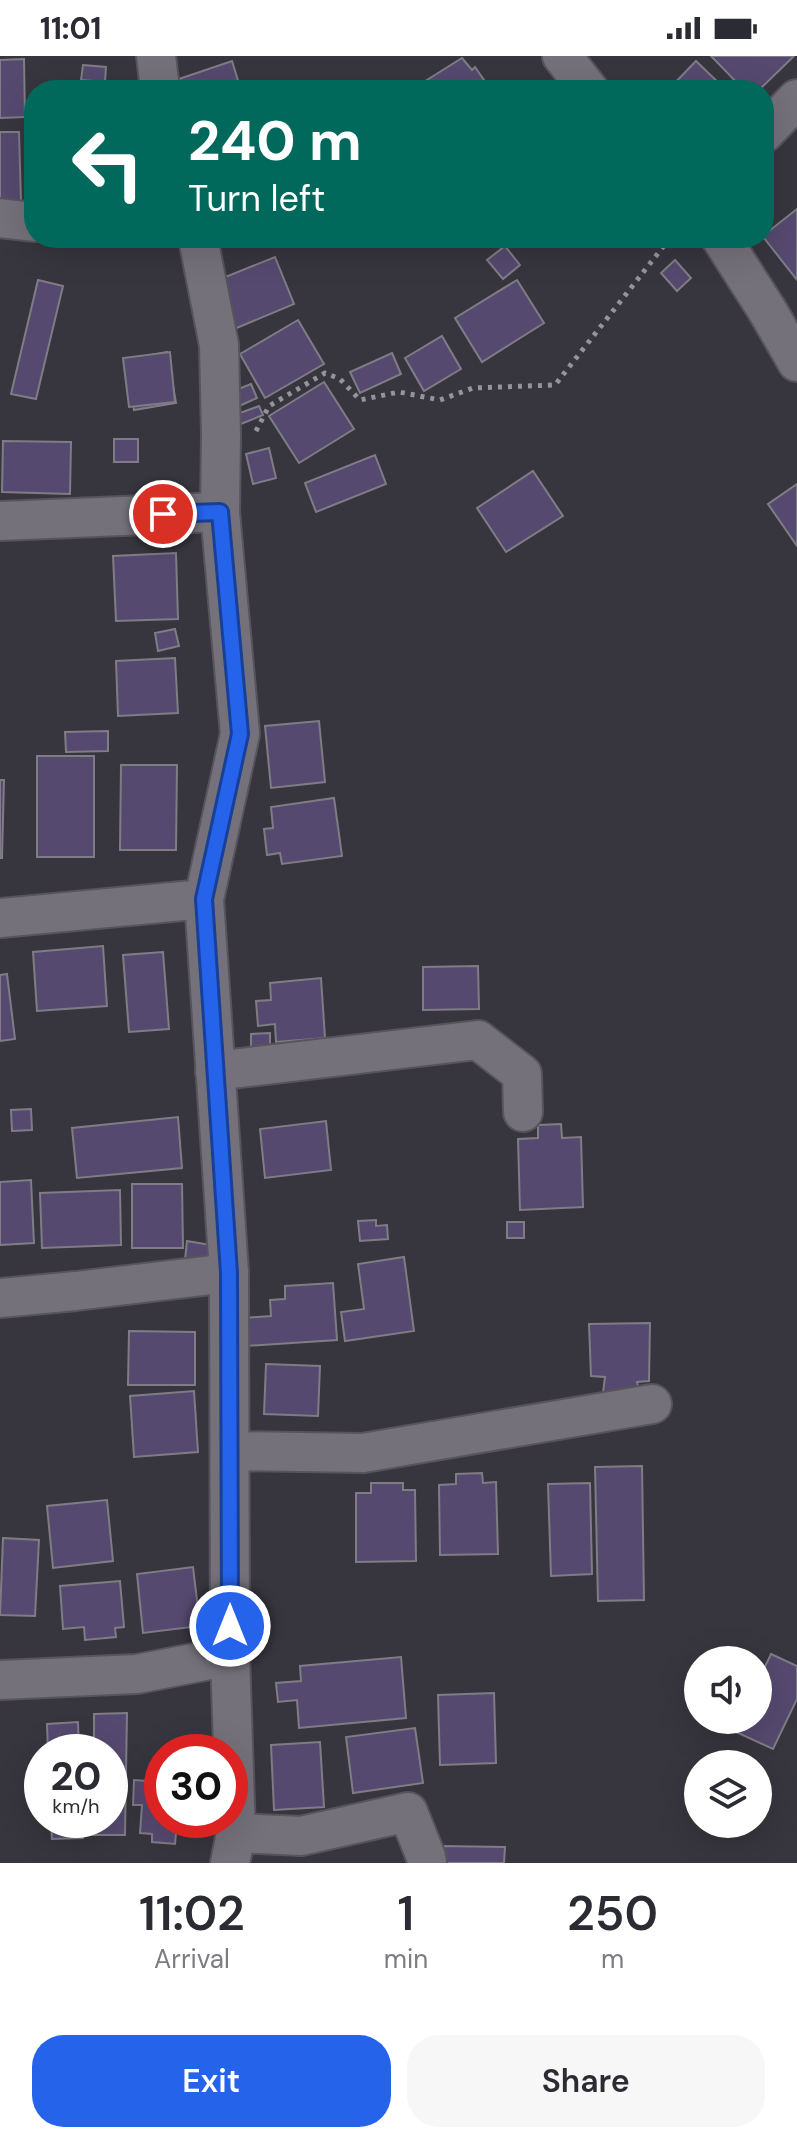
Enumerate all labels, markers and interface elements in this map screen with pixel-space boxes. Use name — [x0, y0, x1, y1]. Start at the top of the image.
text: 11:01 — [40, 9, 102, 48]
text: 240 m — [188, 104, 362, 177]
icon: left — [56, 112, 160, 216]
text: Turn left — [188, 175, 325, 222]
pin — [129, 480, 197, 548]
icon: arrive — [141, 492, 185, 536]
position arrow — [188, 1584, 272, 1668]
map controls — [684, 1646, 772, 1838]
button: sound — [684, 1646, 772, 1734]
speed limit sign: 30 — [144, 1734, 248, 1838]
text: 20 — [50, 1750, 102, 1802]
button: layers — [684, 1750, 772, 1838]
text: km/h — [52, 1793, 100, 1819]
text: 11:02 — [139, 1882, 245, 1945]
text: 1 — [398, 1882, 414, 1945]
text: 250 — [567, 1882, 658, 1945]
text: Arrival — [154, 1942, 230, 1976]
text: min — [384, 1942, 428, 1976]
text: m — [601, 1942, 624, 1976]
button: Exit — [32, 2035, 391, 2127]
button: Share — [407, 2035, 765, 2127]

